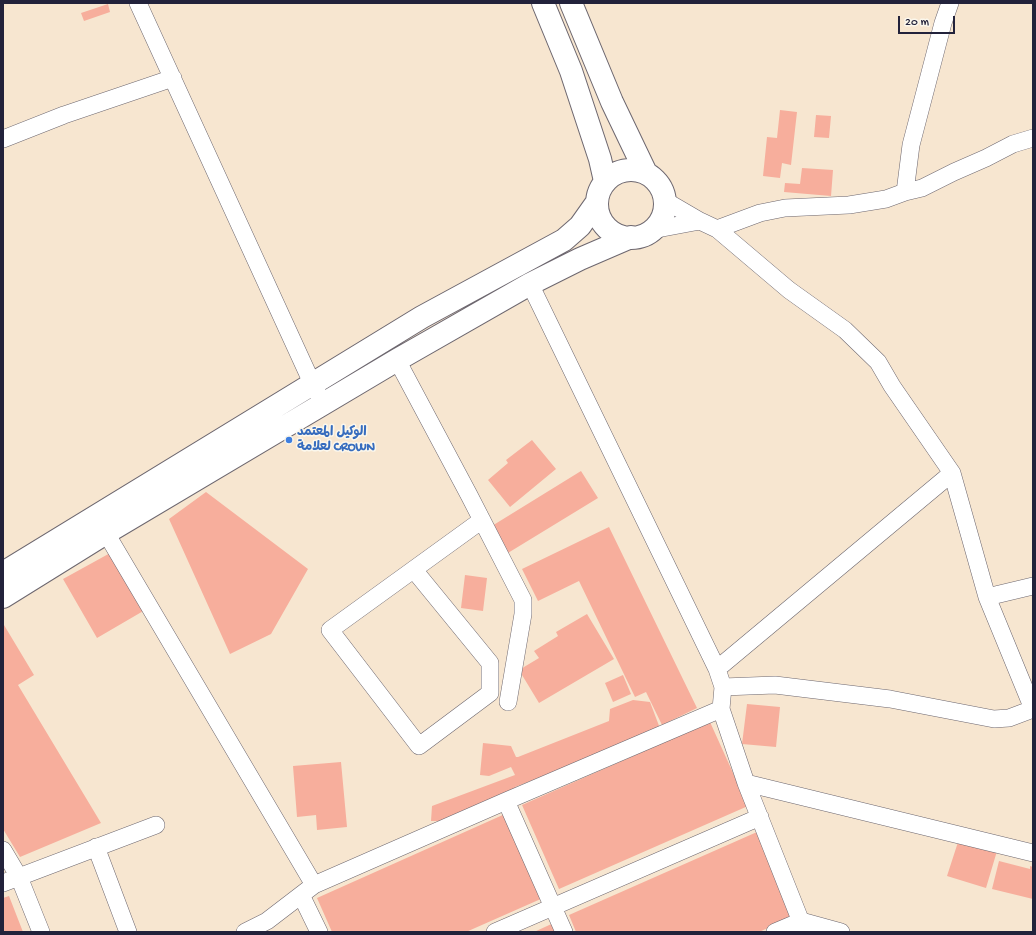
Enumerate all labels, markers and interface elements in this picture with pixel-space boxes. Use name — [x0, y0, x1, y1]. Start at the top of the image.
scale bar — [900, 8, 957, 34]
text: 20 m — [905, 16, 929, 30]
place label: الوكيل المعتمد لعلامة CROWN — [297, 425, 375, 456]
marker: الوكيل المعتمد لعلامة CROWN — [284, 435, 294, 445]

